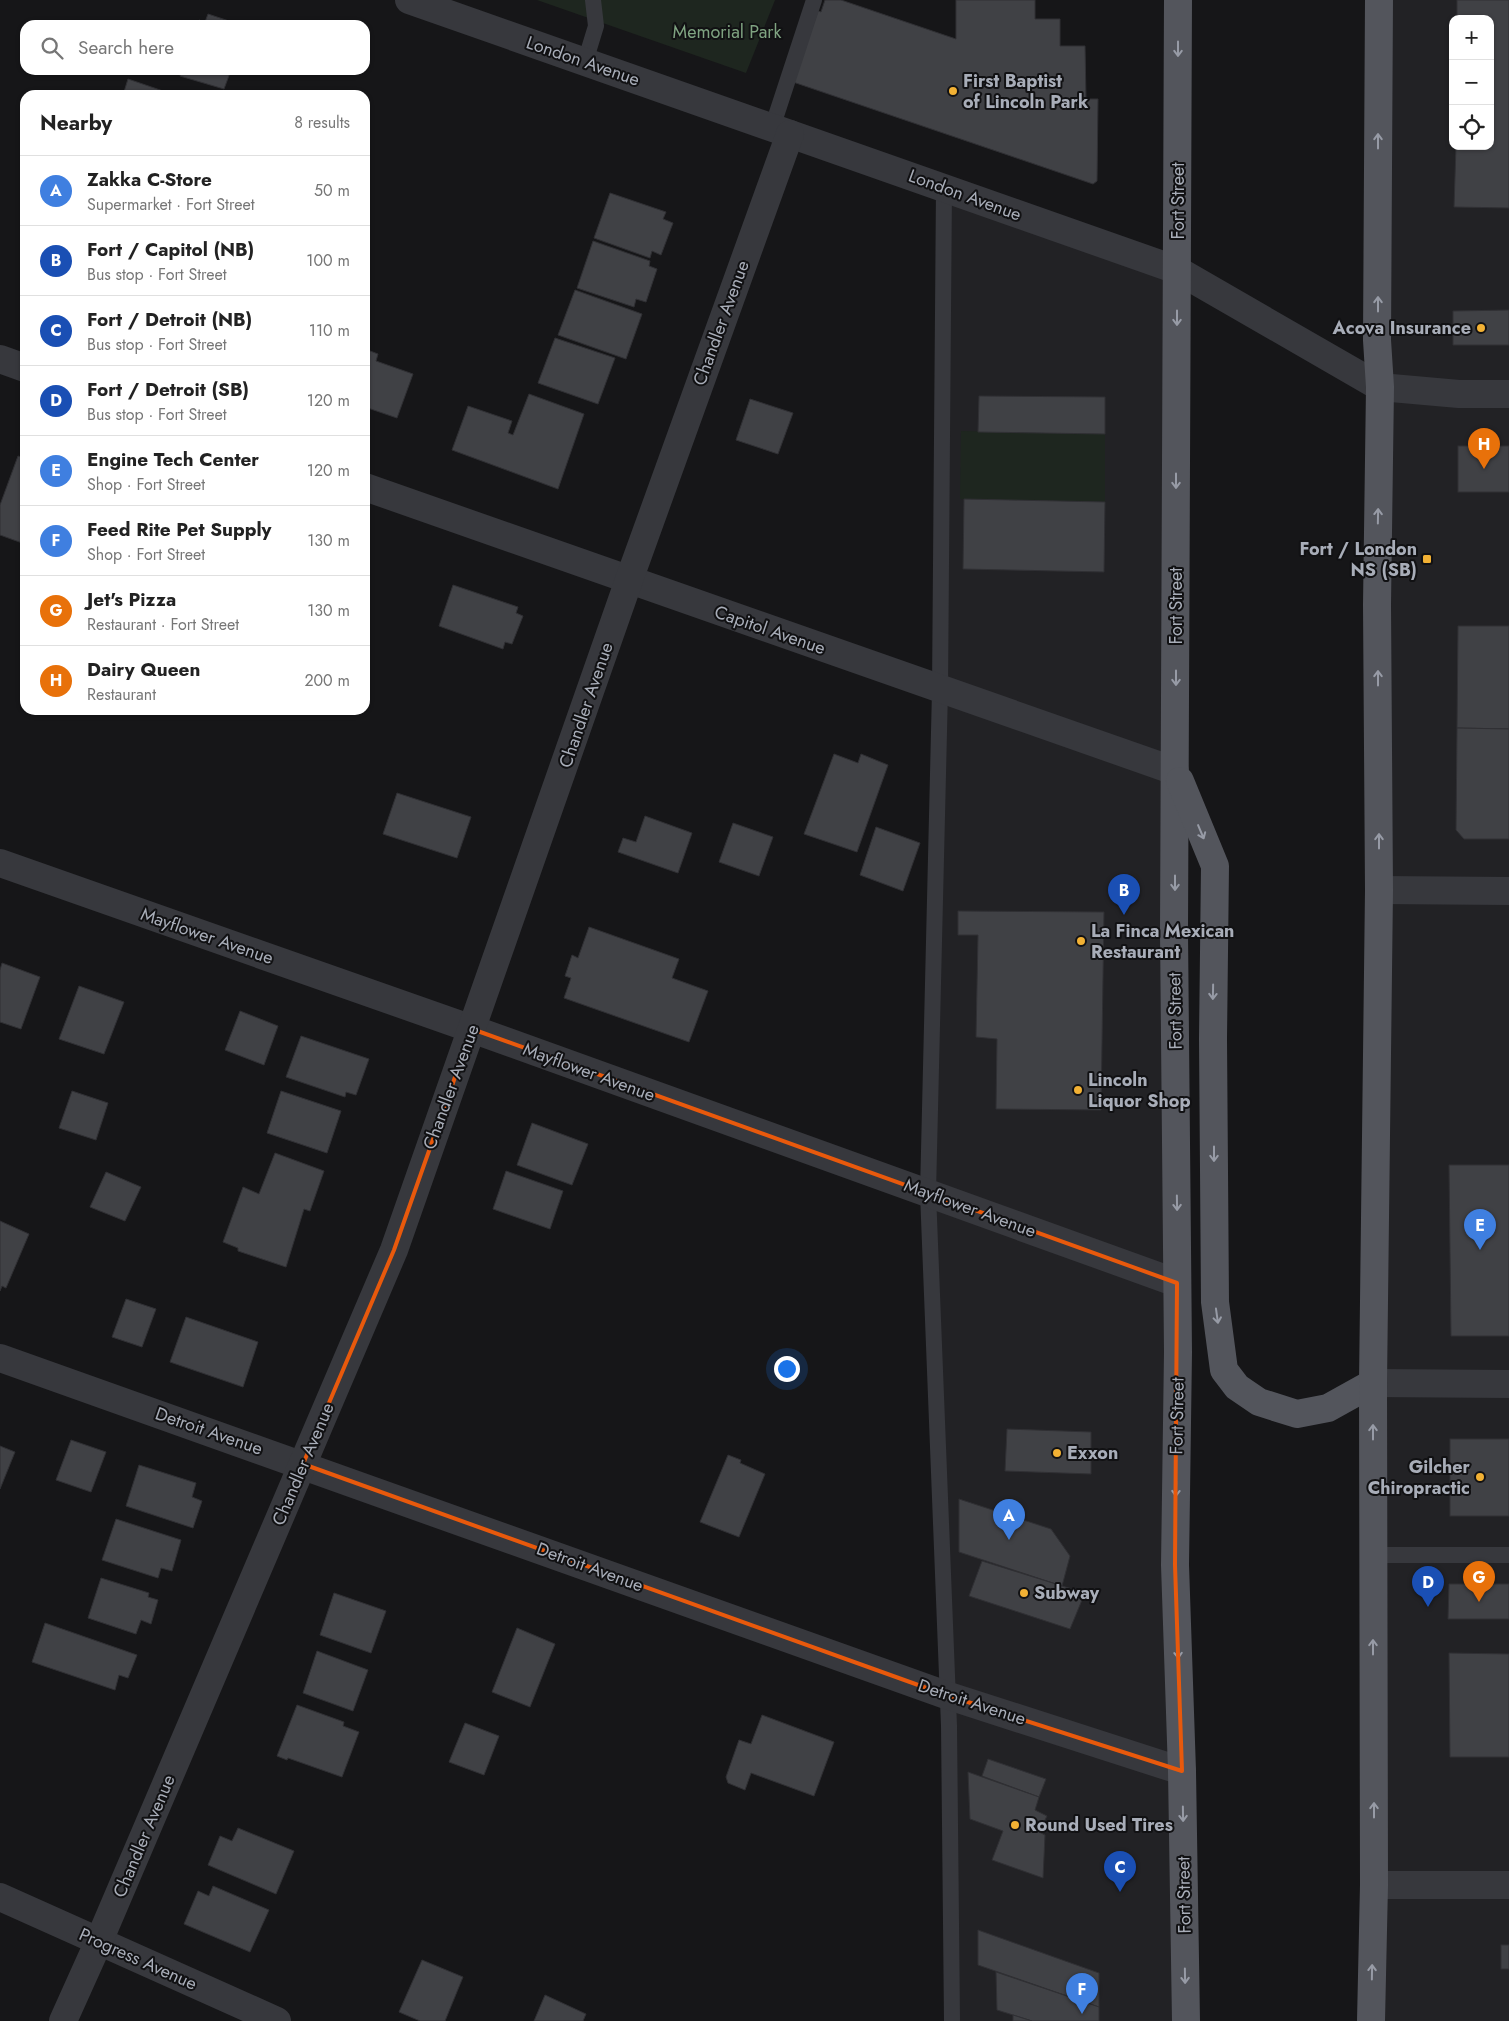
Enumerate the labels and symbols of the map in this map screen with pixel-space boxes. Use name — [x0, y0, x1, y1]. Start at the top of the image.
park label: Memorial Park — [673, 19, 781, 45]
street label: London Avenue — [523, 29, 643, 93]
one-way arrow — [1173, 40, 1183, 56]
place label: First Baptist of Lincoln Park — [963, 68, 1089, 115]
marker: First Baptist of Lincoln Park — [947, 85, 959, 97]
one-way arrow — [1374, 133, 1383, 149]
street label: Fort Street — [1165, 162, 1191, 240]
street label: London Avenue — [905, 163, 1025, 227]
street label: Chandler Avenue — [686, 257, 756, 389]
one-way arrow — [1373, 296, 1383, 312]
one-way arrow — [1172, 310, 1182, 326]
place label: Acova Insurance — [1332, 315, 1471, 341]
marker: Acova Insurance — [1475, 322, 1487, 334]
pin: H — [1468, 428, 1500, 469]
one-way arrow — [1171, 472, 1181, 489]
one-way arrow — [1374, 508, 1383, 524]
place label: Fort / London NS (SB) — [1300, 536, 1417, 583]
marker: Fort / London NS (SB) — [1421, 553, 1433, 565]
street label: Fort Street — [1163, 567, 1189, 645]
street label: Capitol Avenue — [711, 599, 829, 661]
street label: Chandler Avenue — [552, 639, 620, 771]
one-way arrow — [1171, 670, 1180, 686]
one-way arrow — [1373, 671, 1382, 687]
one-way arrow — [1196, 824, 1206, 839]
one-way arrow — [1374, 833, 1384, 850]
pin: B — [1108, 874, 1140, 915]
one-way arrow — [1170, 875, 1179, 891]
street label: Mayflower Avenue — [137, 901, 277, 971]
place label: La Finca Mexican Restaurant — [1091, 918, 1234, 965]
marker: La Finca Mexican Restaurant — [1075, 935, 1087, 947]
street label: Fort Street — [1161, 972, 1189, 1050]
one-way arrow — [1209, 983, 1218, 999]
street label: Chandler Avenue — [416, 1021, 486, 1153]
street label: Mayflower Avenue — [519, 1036, 659, 1108]
place label: Lincoln Liquor Shop — [1088, 1067, 1191, 1114]
marker: Lincoln Liquor Shop — [1072, 1084, 1084, 1096]
one-way arrow — [1209, 1146, 1219, 1162]
street label: Mayflower Avenue — [900, 1172, 1040, 1244]
one-way arrow — [1172, 1194, 1182, 1211]
pin: E — [1464, 1209, 1496, 1250]
one-way arrow — [1212, 1308, 1222, 1324]
your location — [774, 1356, 800, 1382]
street label: Fort Street — [1163, 1377, 1191, 1455]
street label: Chandler Avenue — [265, 1399, 341, 1529]
street label: Detroit Avenue — [152, 1400, 266, 1462]
one-way arrow — [1368, 1425, 1378, 1441]
place label: Exxon — [1067, 1440, 1118, 1466]
marker: Exxon — [1051, 1447, 1063, 1459]
place label: Gilcher Chiropractic — [1368, 1454, 1471, 1501]
marker: Gilcher Chiropractic — [1474, 1471, 1486, 1483]
one-way arrow — [1171, 1480, 1181, 1497]
pin: A — [993, 1499, 1025, 1540]
street label: Detroit Avenue — [533, 1536, 647, 1598]
pin: G — [1463, 1561, 1495, 1602]
pin: D — [1412, 1566, 1444, 1607]
place label: Subway — [1034, 1580, 1100, 1606]
marker: Subway — [1018, 1587, 1030, 1599]
one-way arrow — [1369, 1640, 1378, 1656]
one-way arrow — [1173, 1643, 1183, 1659]
street label: Detroit Avenue — [915, 1672, 1029, 1732]
street label: Chandler Avenue — [106, 1771, 182, 1901]
one-way arrow — [1369, 1802, 1379, 1818]
one-way arrow — [1178, 1806, 1188, 1822]
place label: Round Used Tires — [1025, 1812, 1173, 1838]
marker: Round Used Tires — [1009, 1819, 1021, 1831]
pin: C — [1104, 1851, 1136, 1892]
street label: Fort Street — [1170, 1856, 1198, 1934]
street label: Progress Avenue — [75, 1921, 201, 1997]
one-way arrow — [1367, 1965, 1377, 1981]
one-way arrow — [1180, 1968, 1190, 1984]
pin: F — [1066, 1973, 1098, 2014]

